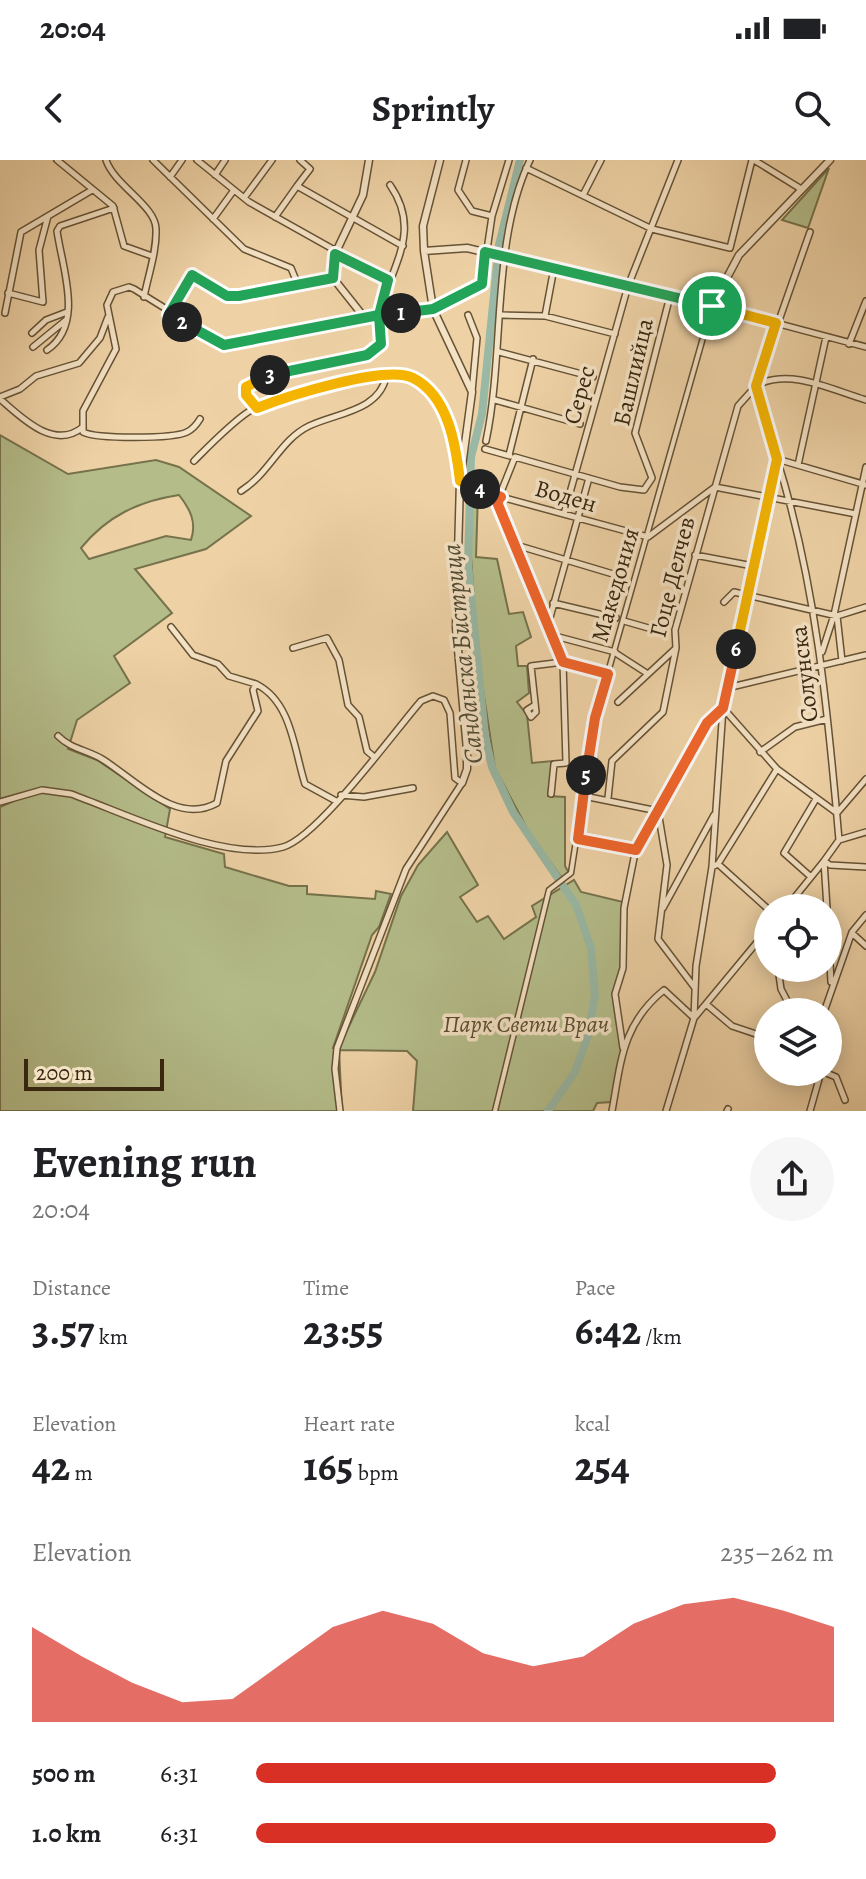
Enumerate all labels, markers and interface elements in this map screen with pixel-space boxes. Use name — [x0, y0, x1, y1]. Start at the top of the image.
text: 20:04 — [40, 8, 106, 48]
text: Sprintly — [372, 84, 494, 133]
icon: back — [32, 86, 76, 130]
icon: search — [790, 86, 834, 130]
pin — [678, 272, 746, 340]
icon: arrive — [690, 284, 734, 328]
pin: 1 — [381, 293, 421, 333]
text: 1 — [397, 298, 405, 328]
pin: 2 — [162, 302, 202, 342]
text: 2 — [177, 307, 187, 337]
street label: Башлийца — [605, 315, 661, 429]
pin: 3 — [250, 355, 290, 395]
text: 3 — [265, 360, 275, 390]
street label: Серес — [555, 362, 603, 428]
pin: 4 — [460, 469, 500, 509]
street label: Воден — [531, 472, 601, 520]
text: 4 — [475, 474, 485, 504]
street label: Гоце Делчев — [642, 513, 702, 641]
street label: Македония — [583, 524, 647, 646]
water label: Санданска Бистрица — [434, 542, 491, 766]
street label: Солунска — [782, 624, 826, 724]
pin: 6 — [716, 629, 756, 669]
text: 6 — [731, 634, 741, 664]
pin: 5 — [566, 755, 606, 795]
text: 5 — [581, 760, 591, 790]
map controls — [754, 894, 842, 1086]
button: locate — [754, 894, 842, 982]
button: layers — [754, 998, 842, 1086]
park label: Парк Свети Врач — [443, 1008, 609, 1040]
scale bar — [24, 1055, 164, 1091]
text: 200 m — [36, 1058, 93, 1088]
text: Evening run — [32, 1132, 257, 1192]
button: share — [750, 1137, 834, 1221]
text: 20:04 — [32, 1192, 90, 1227]
text: Distance — [32, 1273, 111, 1303]
text: Time — [303, 1273, 349, 1303]
text: Pace — [575, 1273, 615, 1303]
text: 3.57 — [32, 1303, 94, 1358]
text: 23:55 — [303, 1303, 384, 1358]
text: 6:42 — [575, 1303, 641, 1358]
text: km — [94, 1322, 128, 1352]
text: /km — [641, 1322, 682, 1352]
text: Elevation — [32, 1409, 116, 1439]
text: Heart rate — [303, 1409, 395, 1439]
text: kcal — [575, 1409, 610, 1439]
text: 42 — [32, 1439, 70, 1494]
text: 165 — [303, 1439, 353, 1494]
text: 254 — [575, 1439, 630, 1494]
text: m — [70, 1458, 93, 1488]
text: bpm — [353, 1458, 399, 1488]
text: Elevation — [32, 1535, 132, 1570]
text: 235–262 m — [720, 1535, 834, 1570]
text: 500 m — [32, 1756, 96, 1791]
text: 6:31 — [160, 1756, 198, 1791]
text: 1.0 km — [32, 1816, 101, 1851]
text: 6:31 — [160, 1816, 198, 1851]

